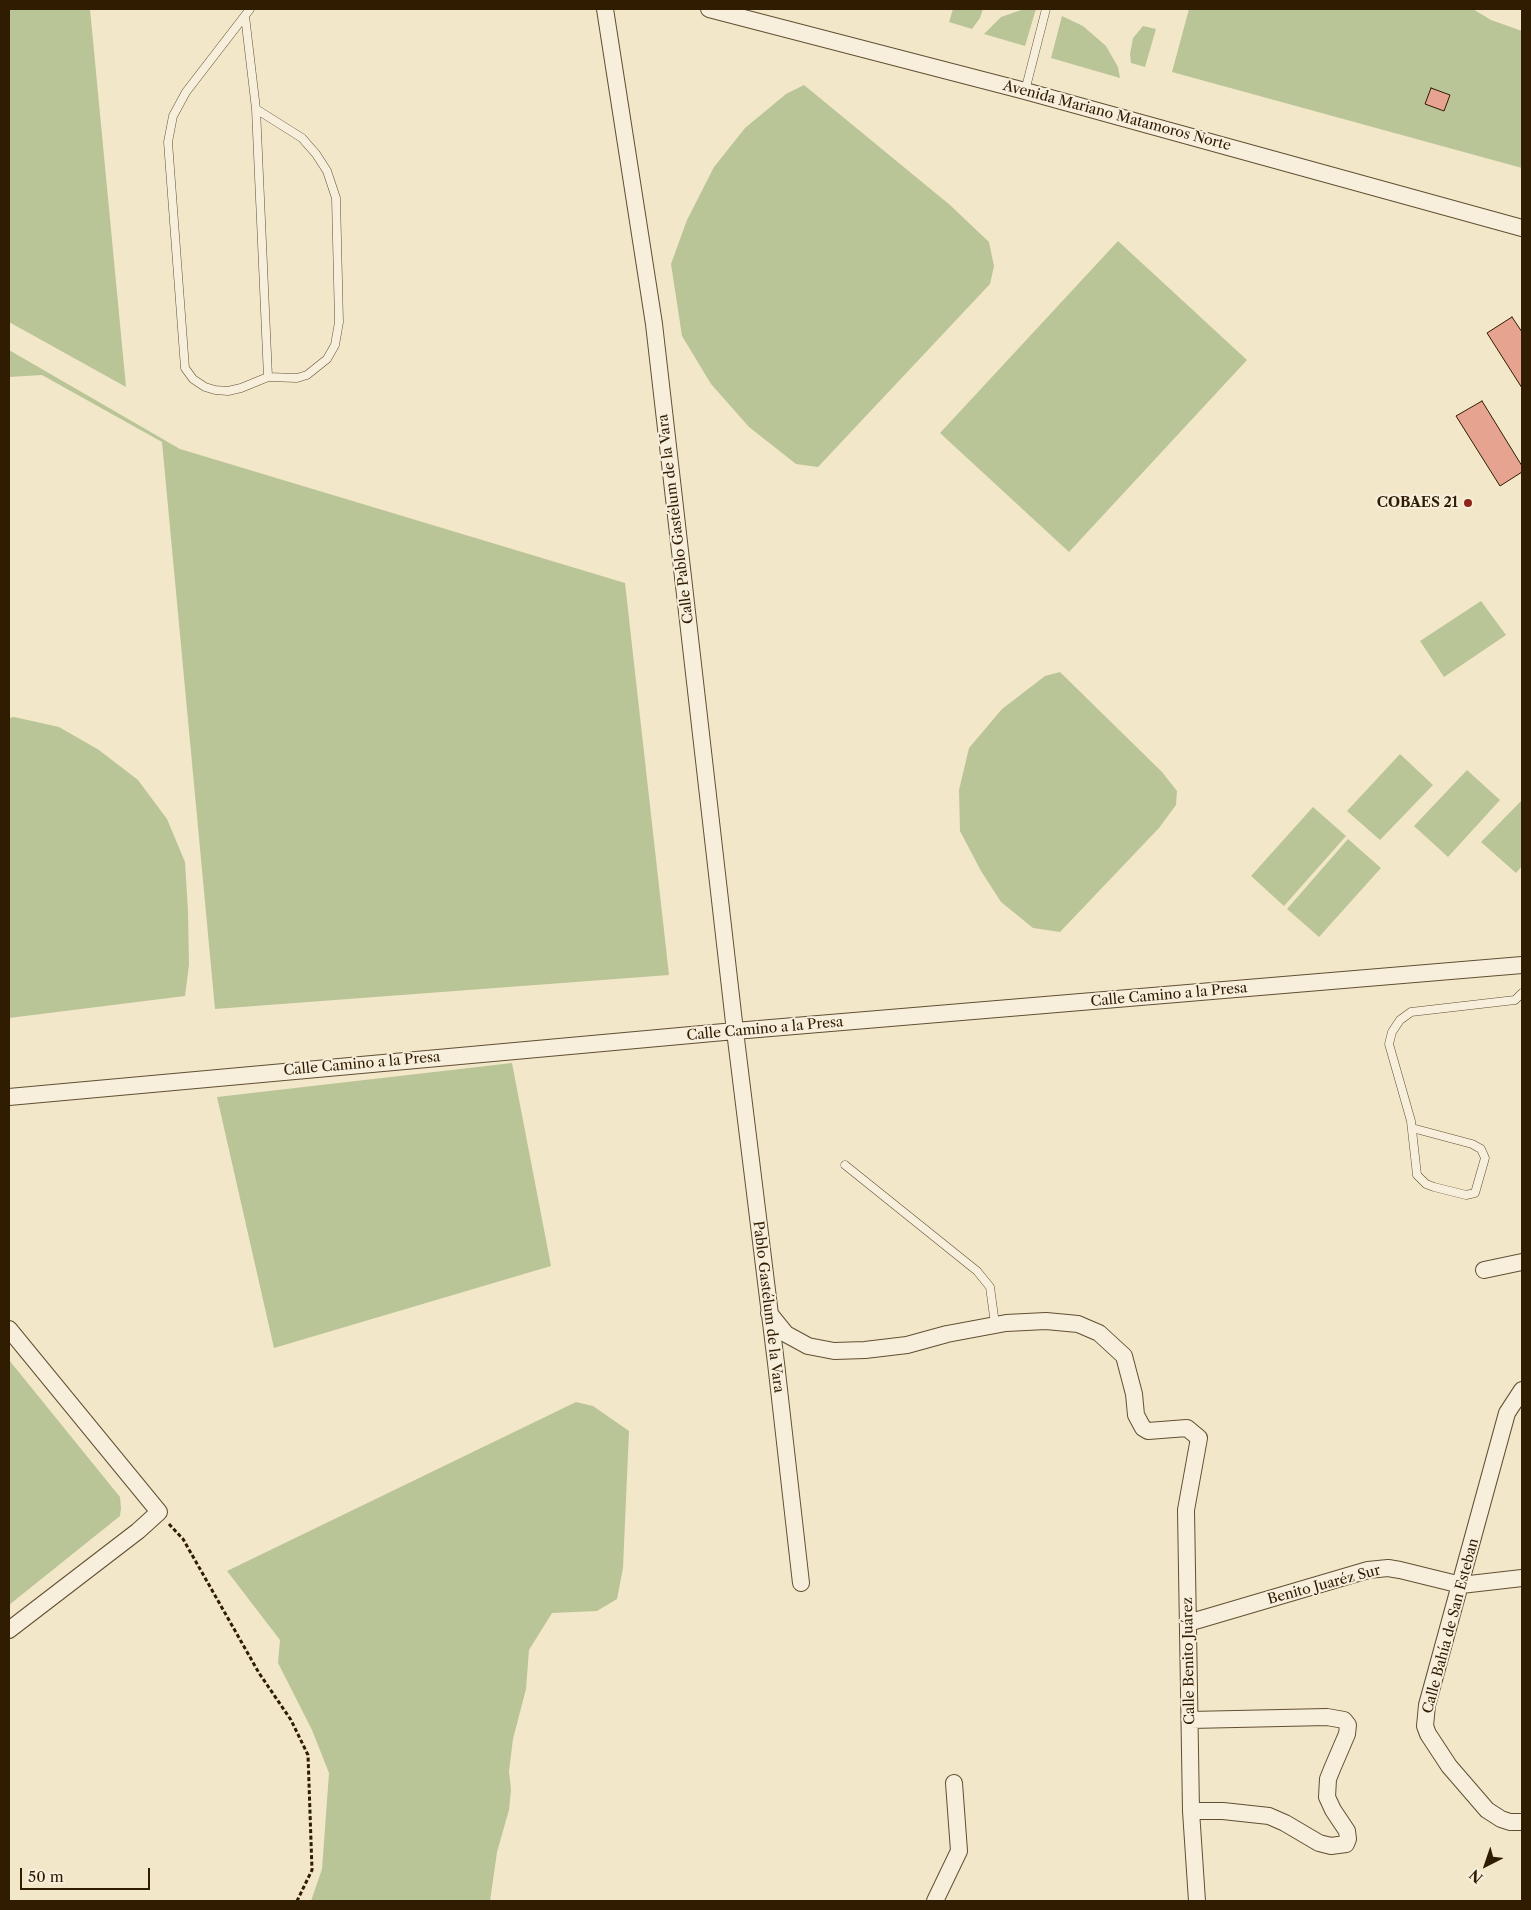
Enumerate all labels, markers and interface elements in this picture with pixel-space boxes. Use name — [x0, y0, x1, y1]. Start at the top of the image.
street label: Avenida Mariano Matamoros Norte — [1001, 77, 1233, 155]
street label: Calle Pablo Gastélum de la Vara — [655, 413, 697, 625]
place label: COBAES 21 — [1377, 495, 1458, 511]
marker: COBAES 21 — [1462, 497, 1474, 509]
street label: Calle Camino a la Presa — [1090, 980, 1248, 1010]
street label: Calle Camino a la Presa — [686, 1014, 844, 1044]
street label: Calle Camino a la Presa — [283, 1049, 441, 1079]
street label: Pablo Gastélum de la Vara — [749, 1220, 787, 1394]
street label: Calle Bahía de San Esteban — [1419, 1537, 1483, 1715]
street label: Benito Juaréz Sur — [1266, 1562, 1382, 1608]
street label: Calle Benito Juárez — [1179, 1597, 1199, 1725]
north arrow — [1461, 1840, 1511, 1890]
scale bar — [22, 1858, 152, 1890]
text: N — [1466, 1866, 1487, 1887]
text: 50 m — [28, 1867, 64, 1886]

